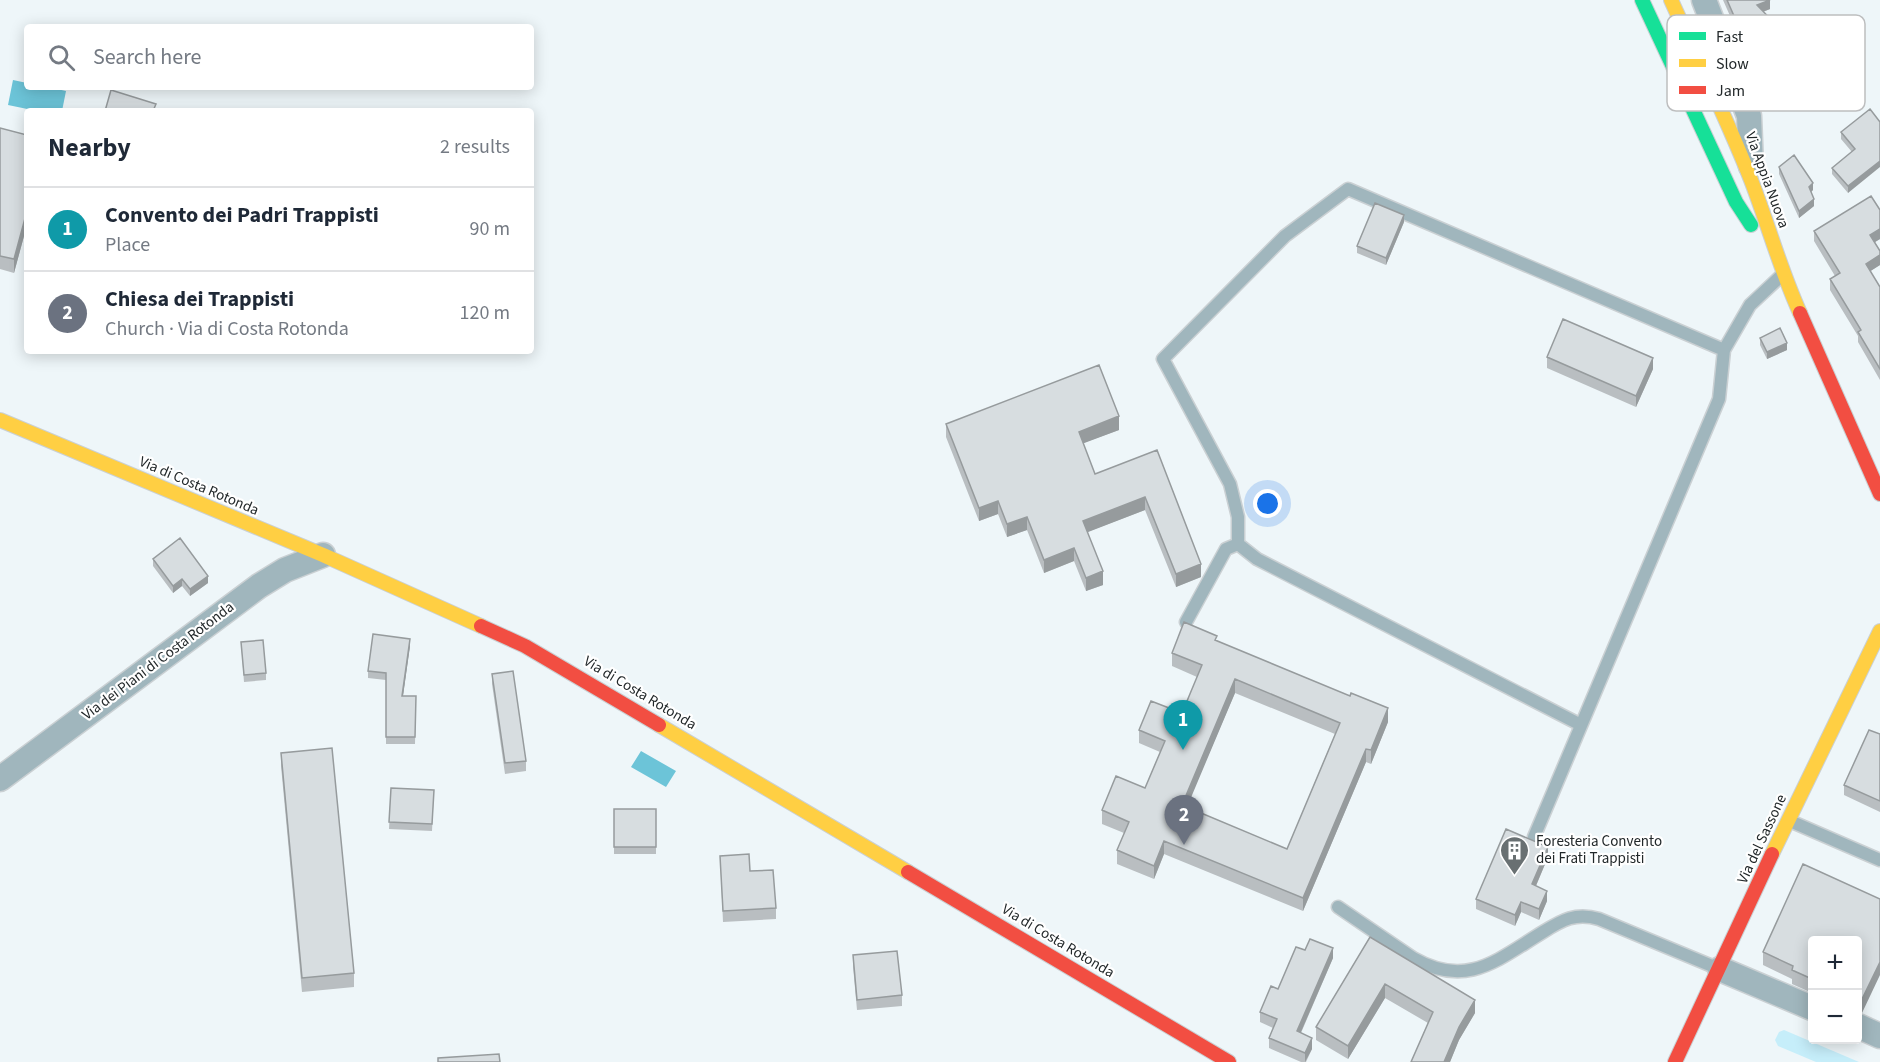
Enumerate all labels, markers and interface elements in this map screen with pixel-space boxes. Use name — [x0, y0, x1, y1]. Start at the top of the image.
legend — [1667, 15, 1865, 111]
search box — [24, 24, 534, 90]
text: Fast — [1716, 26, 1744, 48]
icon: search — [45, 41, 78, 74]
text: Search here — [93, 41, 201, 73]
text: Slow — [1716, 53, 1749, 75]
text: Jam — [1716, 80, 1745, 102]
text: Nearby — [48, 129, 131, 166]
street label: Via Appia Nuova — [1740, 129, 1794, 231]
text: 2 results — [440, 133, 510, 161]
text: Convento dei Padri Trappisti — [105, 199, 379, 231]
text: 1 — [62, 215, 73, 243]
text: 90 m — [470, 215, 510, 243]
text: Place — [105, 231, 150, 259]
text: Chiesa dei Trappisti — [105, 283, 294, 315]
text: 2 — [62, 299, 73, 327]
text: 120 m — [460, 299, 510, 327]
text: Church · Via di Costa Rotonda — [105, 315, 349, 343]
street label: Via di Costa Rotonda — [136, 451, 262, 521]
your location — [1253, 489, 1282, 518]
street label: Via dei Piani di Costa Rotonda — [78, 597, 238, 725]
street label: Via di Costa Rotonda — [580, 651, 700, 735]
pin: 1 — [1164, 700, 1202, 750]
street label: Via del Sassone — [1732, 791, 1792, 887]
pin: 2 — [1164, 796, 1204, 845]
place label: Foresteria Convento dei Frati Trappisti — [1536, 831, 1662, 869]
building icon: Foresteria Convento dei Frati Trappisti — [1499, 834, 1531, 876]
street label: Via di Costa Rotonda — [998, 899, 1118, 983]
map controls — [1808, 936, 1862, 1044]
button: + — [1808, 936, 1862, 990]
button: − — [1808, 990, 1862, 1044]

